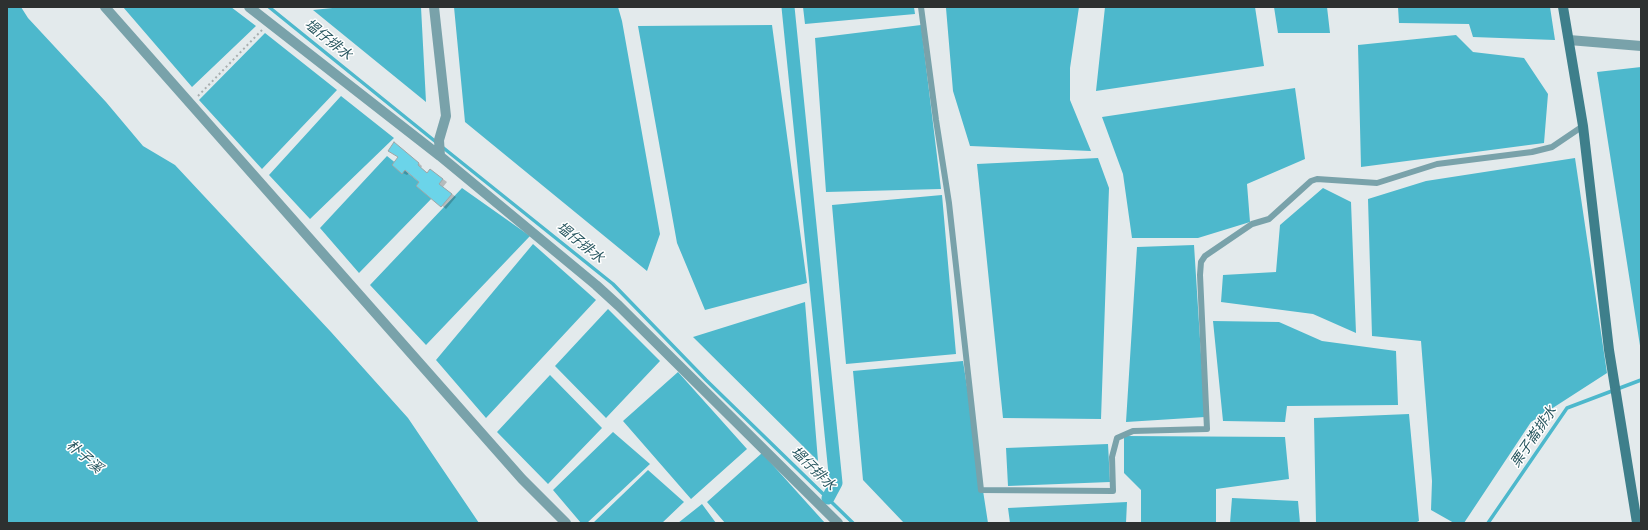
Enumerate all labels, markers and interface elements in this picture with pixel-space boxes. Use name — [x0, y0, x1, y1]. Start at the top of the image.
water label: 塭仔排水 — [301, 16, 355, 64]
water label: 塭仔排水 — [553, 219, 607, 267]
water label: 栗子崙排水 — [1507, 403, 1561, 471]
water label: 朴子溪 — [63, 437, 105, 477]
water label: 塭仔排水 — [787, 444, 839, 494]

